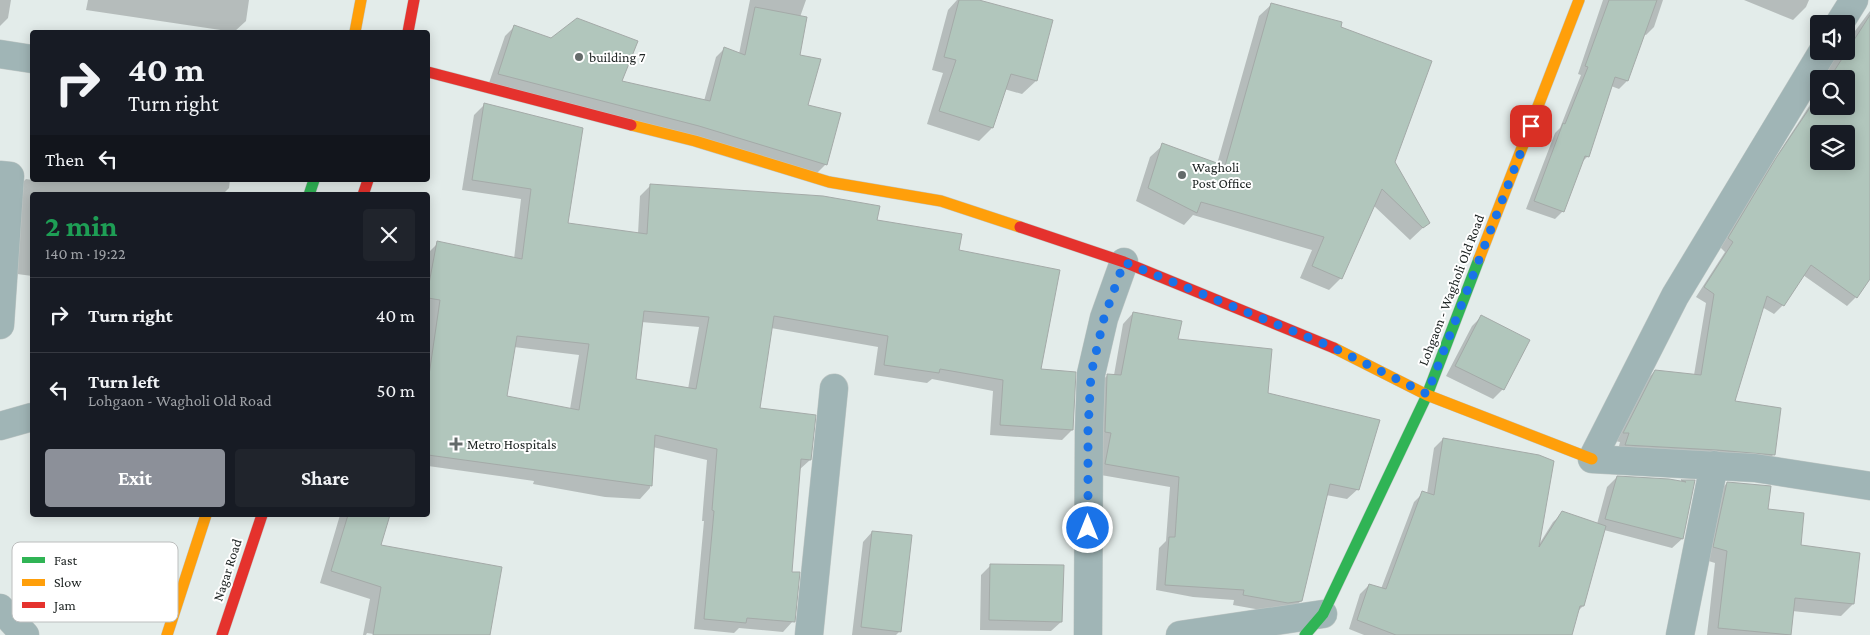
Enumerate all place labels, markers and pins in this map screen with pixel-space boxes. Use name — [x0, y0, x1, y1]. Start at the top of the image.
place label: building 7 — [589, 49, 646, 65]
marker: building 7 — [573, 51, 585, 63]
pin — [1510, 105, 1552, 147]
place label: Wagholi Post Office — [1192, 159, 1251, 191]
marker: Wagholi Post Office — [1176, 169, 1188, 181]
place label: Metro Hospitals — [467, 436, 557, 452]
marker: Metro Hospitals — [449, 437, 463, 451]

